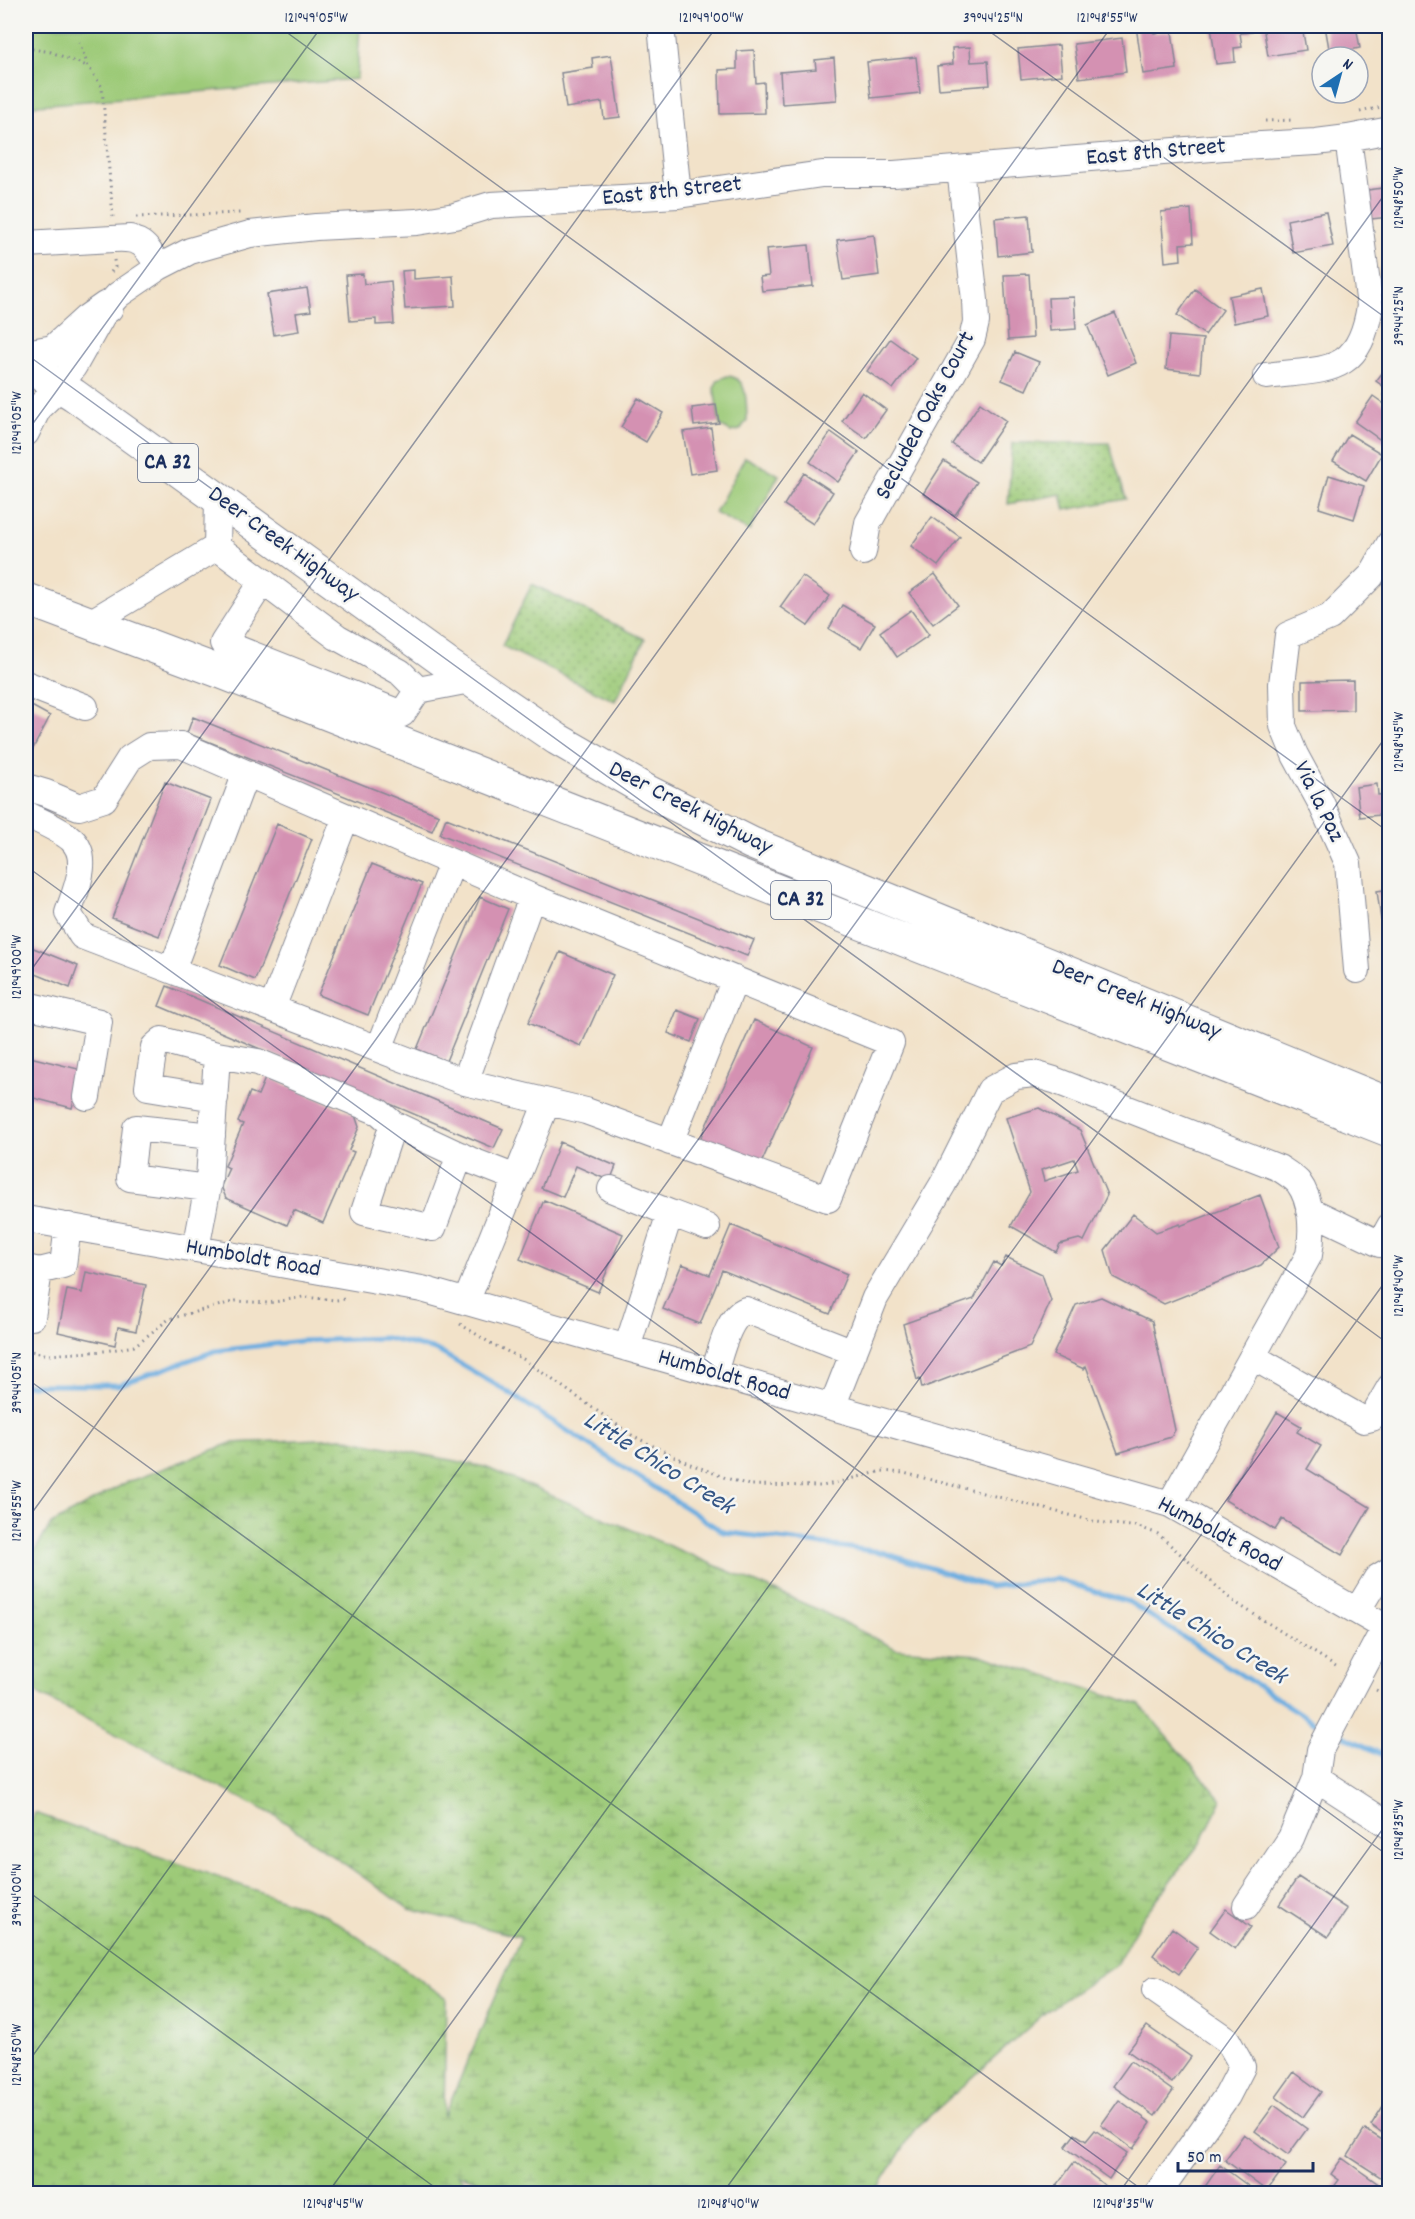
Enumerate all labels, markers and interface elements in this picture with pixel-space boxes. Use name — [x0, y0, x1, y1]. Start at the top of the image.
text: 121°49'05"W — [284, 8, 348, 30]
text: 121°49'00"W — [679, 8, 744, 30]
text: 39°44'25"N — [963, 8, 1023, 30]
text: 121°48'55"W — [1077, 8, 1138, 30]
north arrow — [1310, 45, 1370, 105]
text: N — [1337, 53, 1357, 77]
street label: East 8th Street — [1085, 130, 1227, 176]
text: 121°48'50"W — [1389, 167, 1411, 229]
street label: East 8th Street — [601, 168, 743, 216]
text: 39°44'25"N — [1389, 286, 1411, 346]
street label: Secluded Oaks Court — [867, 326, 985, 506]
text: 121°49'05"W — [7, 391, 29, 455]
road number: CA 32 — [138, 444, 198, 482]
street label: Deer Creek Highway — [200, 478, 367, 612]
text: 121°48'45"W — [1389, 711, 1411, 772]
street label: Deer Creek Highway — [602, 753, 779, 866]
street label: Via la Paz — [1284, 756, 1352, 848]
road number: CA 32 — [771, 881, 831, 919]
text: 121°49'00"W — [7, 934, 29, 999]
street label: Deer Creek Highway — [1046, 951, 1227, 1050]
street label: Humboldt Road — [183, 1230, 323, 1288]
text: 121°48'40"W — [1389, 1255, 1411, 1317]
street label: Humboldt Road — [654, 1341, 794, 1411]
text: 39°44'05"N — [7, 1352, 29, 1414]
water label: Little Chico Creek — [575, 1403, 743, 1526]
text: 121°48'55"W — [7, 1480, 29, 1541]
street label: Humboldt Road — [1151, 1488, 1287, 1582]
water label: Little Chico Creek — [1128, 1573, 1296, 1696]
text: 121°48'35"W — [1389, 1799, 1411, 1860]
text: 39°44'00"N — [7, 1864, 29, 1926]
text: 121°48'50"W — [7, 2024, 29, 2086]
scale bar — [1178, 2135, 1313, 2173]
text: 50 m — [1187, 2146, 1222, 2171]
text: 121°48'45"W — [303, 2194, 364, 2216]
text: 121°48'40"W — [697, 2194, 759, 2216]
text: 121°48'35"W — [1093, 2194, 1154, 2216]

